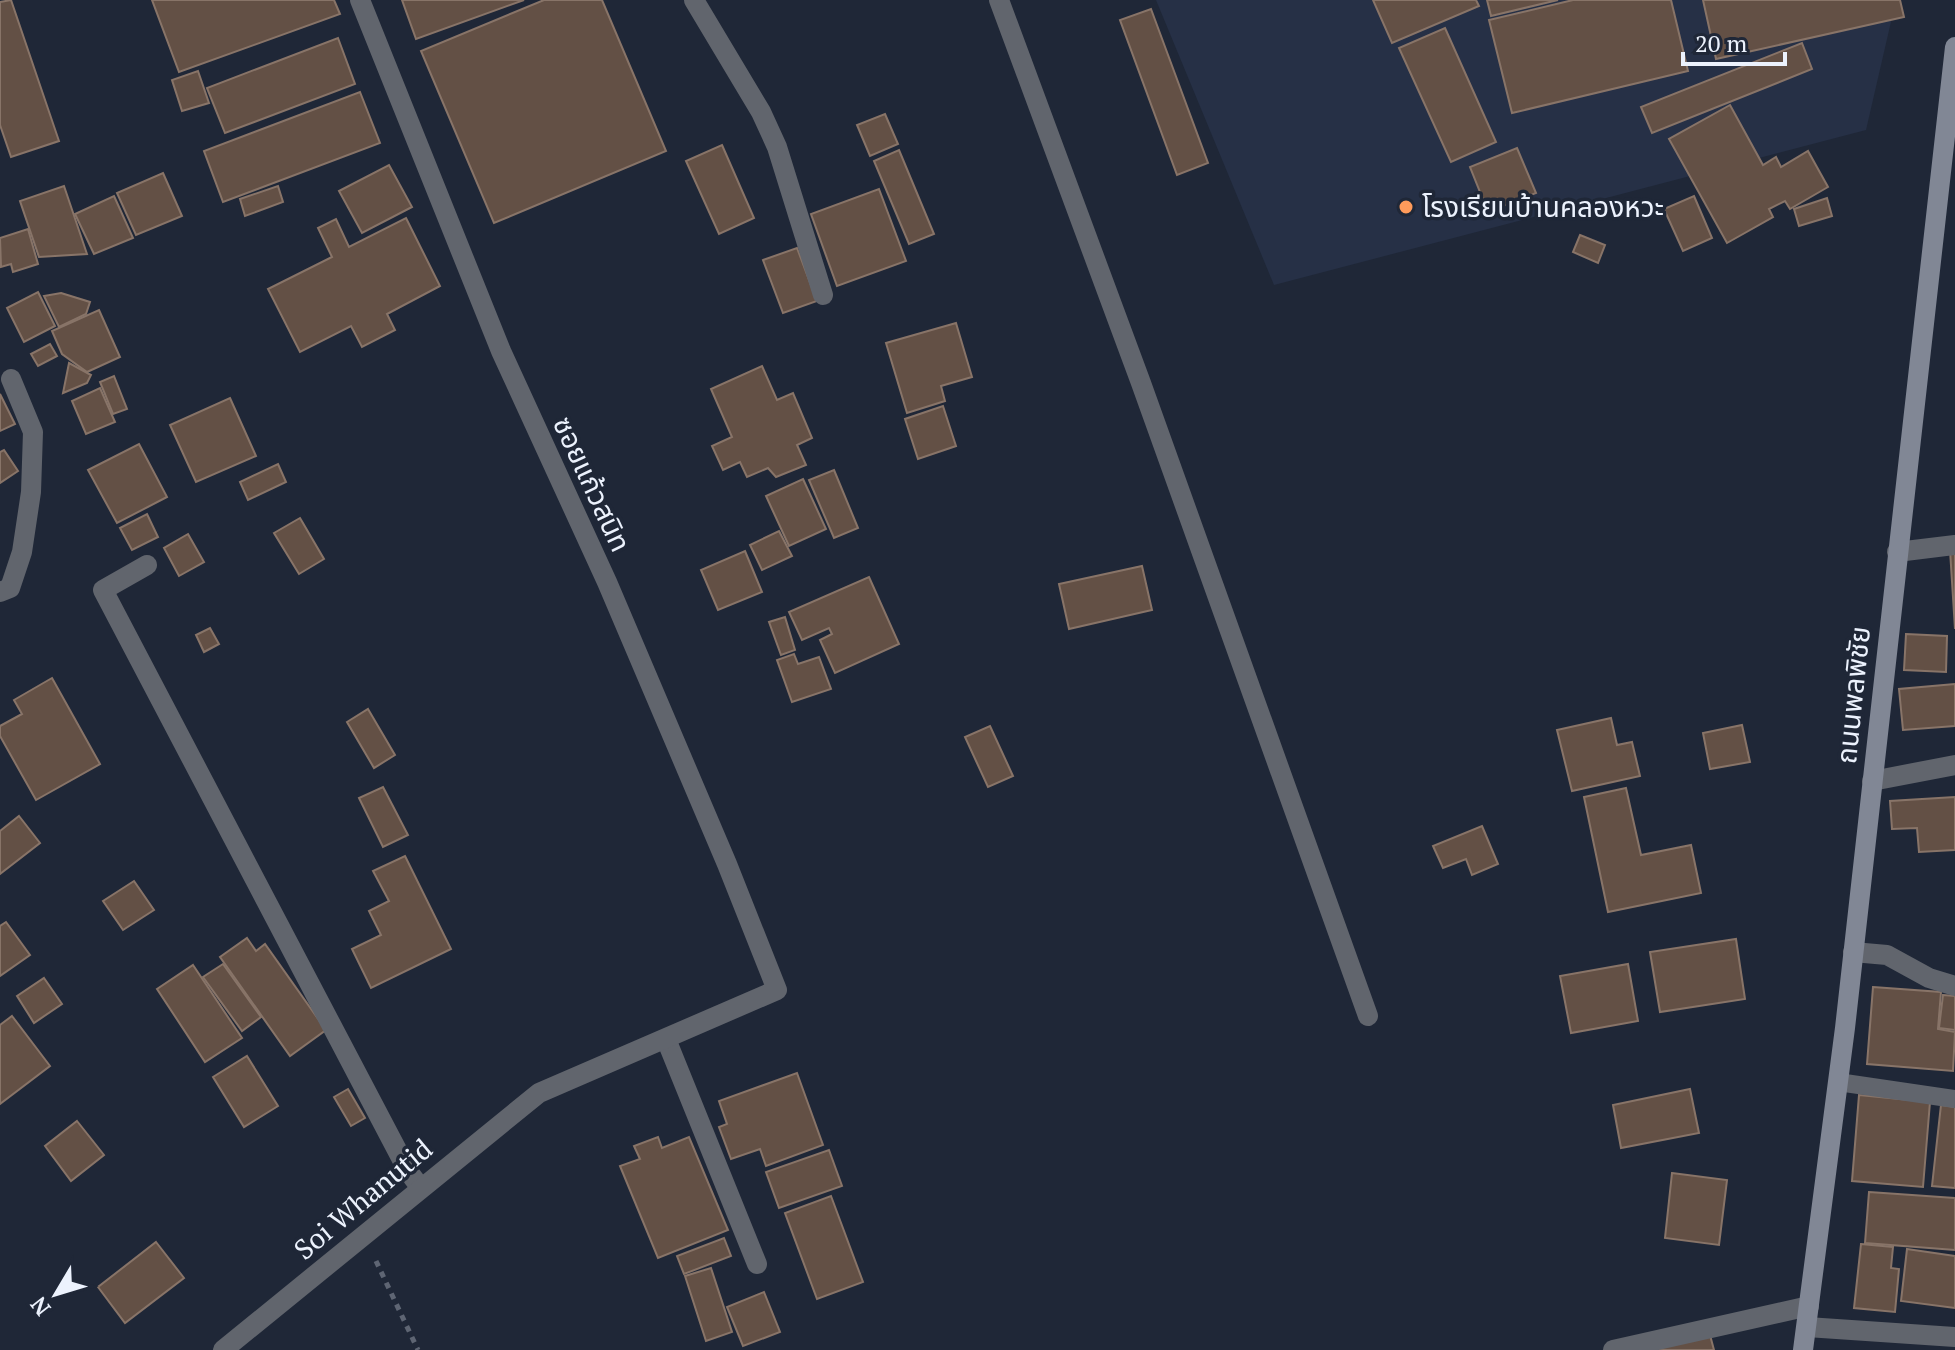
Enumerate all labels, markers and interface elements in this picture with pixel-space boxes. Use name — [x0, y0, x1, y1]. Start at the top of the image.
scale bar — [1683, 16, 1785, 66]
text: 20 m — [1695, 27, 1747, 59]
place label: โรงเรียนบ้านคลองหวะ — [1422, 188, 1664, 225]
marker: โรงเรียนบ้านคลองหวะ — [1397, 198, 1415, 216]
street label: ซอยแก้วสนิท — [545, 410, 640, 557]
street label: ถนนพลพิชัย — [1827, 624, 1878, 766]
street label: Soi Whanutid — [286, 1130, 439, 1267]
north arrow — [16, 1254, 96, 1334]
text: N — [23, 1291, 56, 1322]

